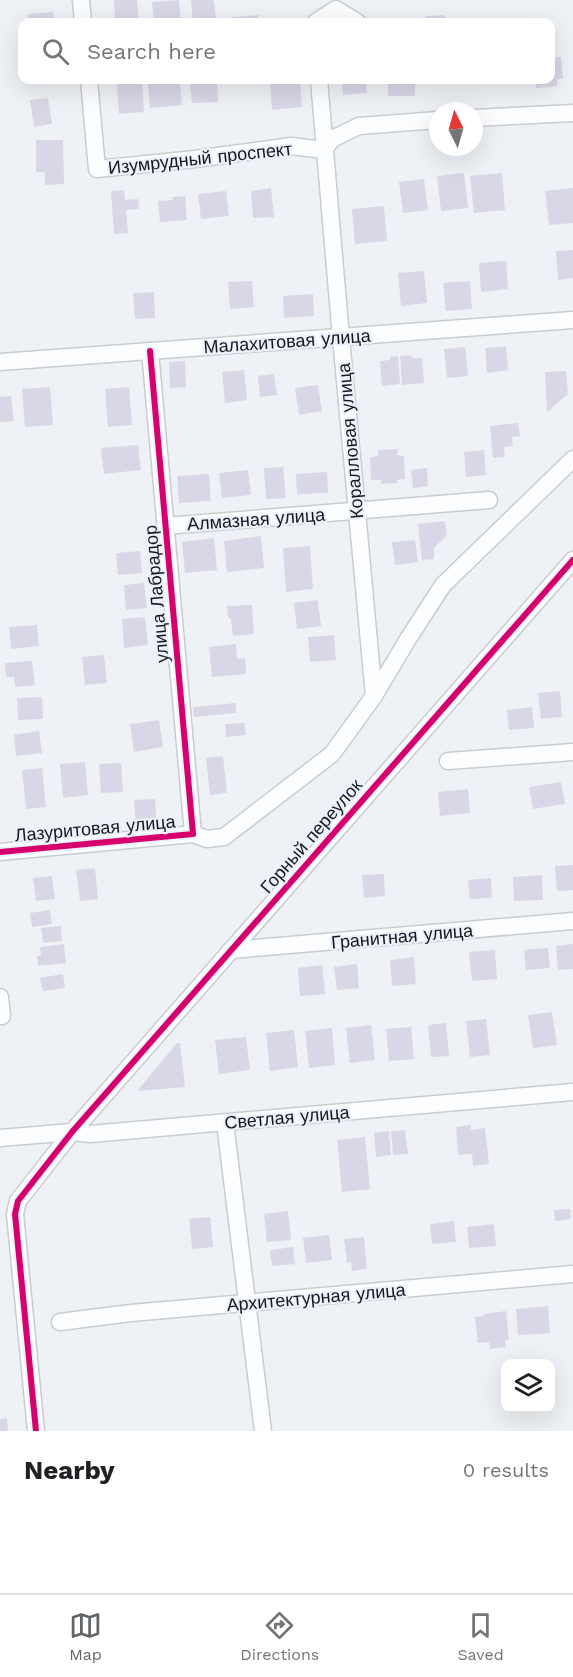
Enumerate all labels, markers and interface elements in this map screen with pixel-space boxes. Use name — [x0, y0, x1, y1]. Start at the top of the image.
search box — [18, 18, 555, 84]
icon: search — [39, 35, 72, 68]
text: Search here — [87, 39, 216, 64]
north arrow — [429, 102, 483, 156]
street label: Изумрудный проспект — [107, 138, 293, 178]
street label: Малахитовая улица — [203, 325, 372, 357]
street label: Коралловая улица — [333, 361, 367, 520]
street label: Алмазная улица — [186, 504, 327, 534]
street label: улица Лабрадор — [140, 524, 172, 664]
street label: Горный переулок — [256, 775, 366, 897]
street label: Лазуритовая улица — [14, 810, 177, 845]
street label: Гранитная улица — [330, 919, 475, 953]
street label: Светлая улица — [224, 1101, 351, 1133]
street label: Архитектурная улица — [226, 1279, 407, 1315]
map controls — [501, 1359, 555, 1413]
button: layers — [501, 1359, 555, 1413]
text: Nearby — [24, 1455, 115, 1485]
text: 0 results — [463, 1458, 549, 1482]
tab: Map — [69, 1609, 102, 1664]
tab: Directions — [240, 1609, 319, 1664]
tab: Saved — [457, 1609, 504, 1664]

